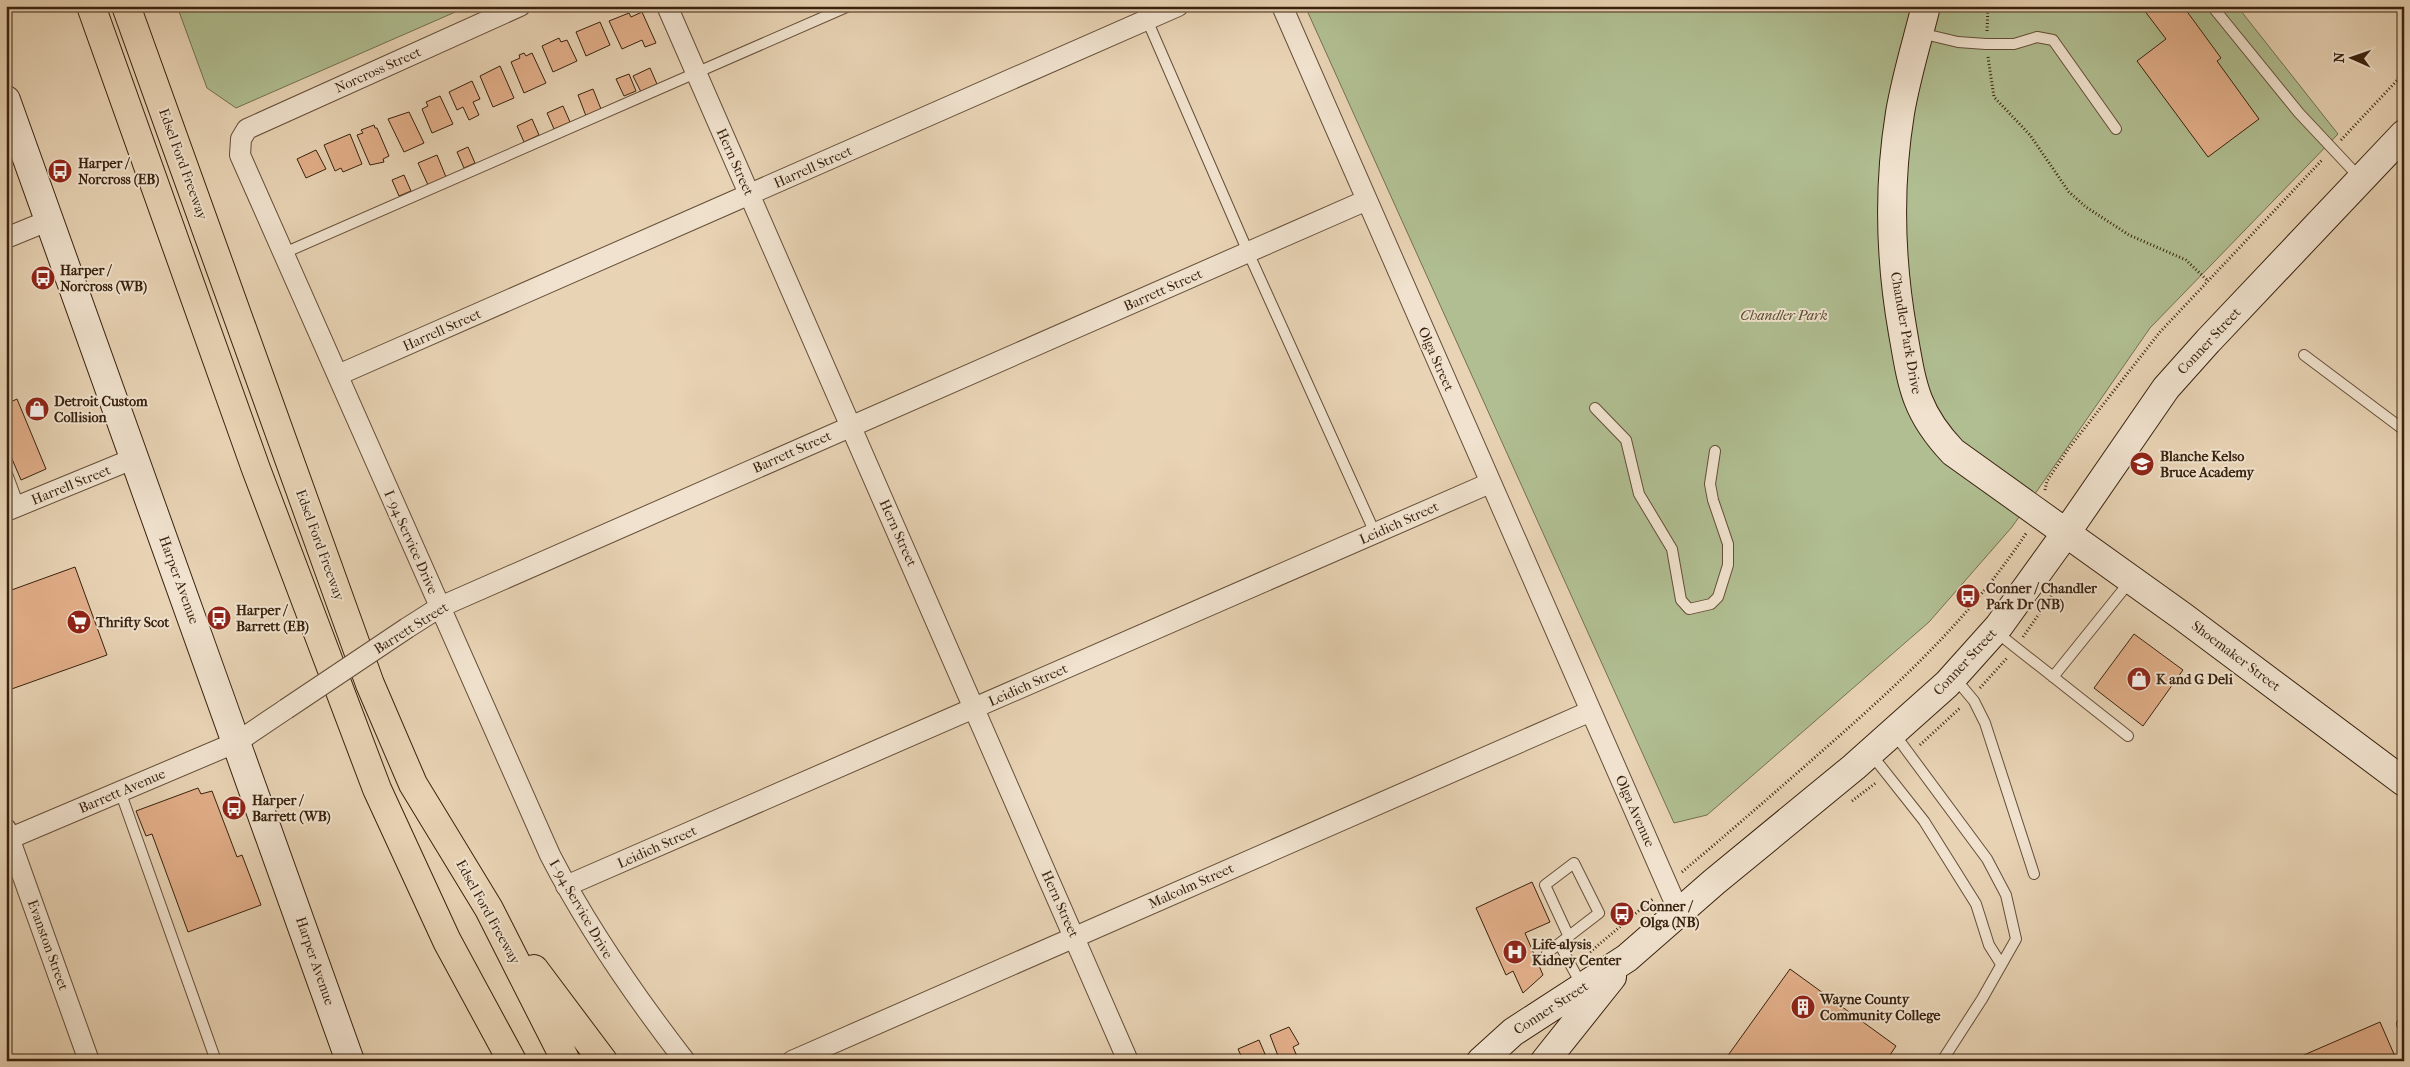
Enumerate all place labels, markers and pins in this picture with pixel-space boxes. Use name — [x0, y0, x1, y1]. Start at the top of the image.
place label: Harper / Norcross (EB) — [78, 155, 159, 188]
bus stop icon: Harper / Norcross (EB) — [47, 158, 73, 184]
place label: Harper / Norcross (WB) — [60, 262, 147, 295]
bus stop icon: Harper / Norcross (WB) — [30, 265, 56, 291]
place label: Detroit Custom Collision — [54, 393, 148, 426]
shop icon: Detroit Custom Collision — [24, 396, 50, 422]
place label: Blanche Kelso Bruce Academy — [2160, 448, 2256, 481]
school or university icon: Blanche Kelso Bruce Academy — [2129, 451, 2155, 477]
place label: Conner / Chandler Park Dr (NB) — [1986, 580, 2098, 613]
bus stop icon: Conner / Chandler Park Dr (NB) — [1955, 583, 1981, 609]
place label: Harper / Barrett (EB) — [236, 602, 309, 635]
bus stop icon: Harper / Barrett (EB) — [206, 605, 232, 631]
supermarket icon: Thrifty Scot — [66, 609, 92, 635]
place label: Thrifty Scot — [95, 614, 170, 631]
shop icon: K and G Deli — [2126, 666, 2152, 692]
place label: K and G Deli — [2156, 671, 2234, 688]
place label: Harper / Barrett (WB) — [252, 792, 331, 825]
bus stop icon: Harper / Barrett (WB) — [221, 795, 247, 821]
place label: Conner / Olga (NB) — [1640, 898, 1700, 931]
bus stop icon: Conner / Olga (NB) — [1609, 901, 1635, 927]
place label: Life-alysis Kidney Center — [1532, 936, 1622, 969]
hospital icon: Life-alysis Kidney Center — [1502, 939, 1528, 965]
place label: Wayne County Community College — [1819, 991, 1941, 1024]
building icon: Wayne County Community College — [1790, 994, 1816, 1020]

